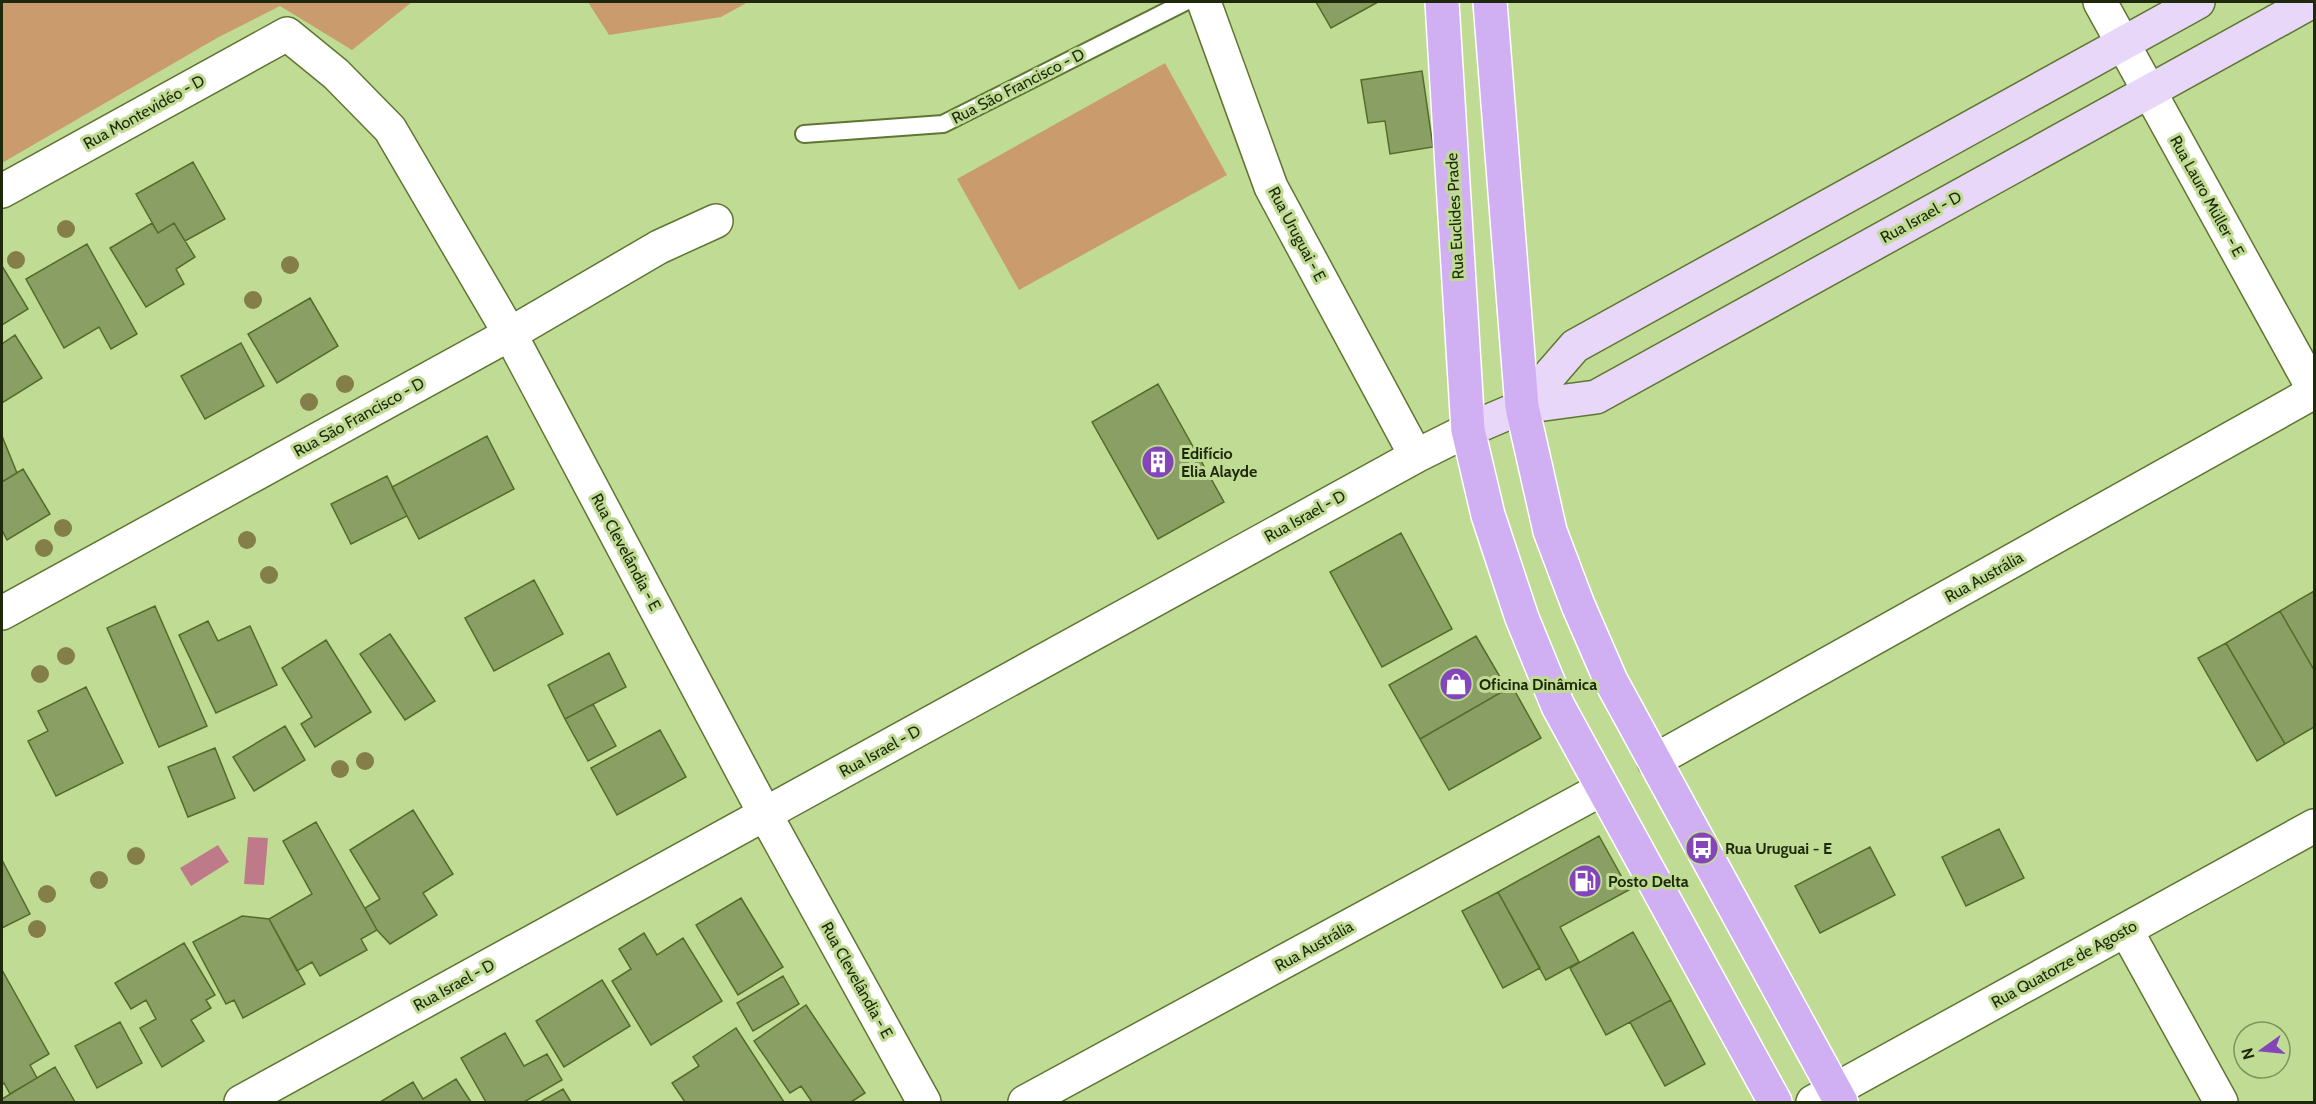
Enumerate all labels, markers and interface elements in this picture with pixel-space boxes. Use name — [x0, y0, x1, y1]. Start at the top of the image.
street label: Rua São Francisco - D — [948, 44, 1088, 128]
street label: Rua Montevidéo - D — [80, 71, 208, 153]
street label: Rua Lauro Müller - E — [2166, 132, 2248, 260]
street label: Rua Euclides Prade — [1442, 152, 1468, 280]
street label: Rua Uruguai - E — [1264, 184, 1330, 285]
street label: Rua Israel - D — [1877, 187, 1965, 247]
street label: Rua São Francisco - D — [290, 373, 428, 461]
building icon: Edifício Elia Alayde — [1140, 444, 1176, 480]
place label: Edifício Elia Alayde — [1181, 444, 1257, 481]
street label: Rua Israel - D — [1261, 486, 1349, 546]
street label: Rua Clevelândia - E — [587, 490, 665, 614]
street label: Rua Austrália — [1941, 548, 2027, 606]
shop icon: Oficina Dinâmica — [1438, 666, 1474, 702]
place label: Oficina Dinâmica — [1479, 675, 1597, 694]
street label: Rua Israel - D — [836, 721, 924, 781]
bus stop icon: Rua Uruguai - E — [1684, 830, 1720, 866]
place label: Rua Uruguai - E — [1725, 839, 1832, 858]
fuel station icon: Posto Delta — [1567, 863, 1603, 899]
place label: Posto Delta — [1608, 872, 1689, 891]
street label: Rua Quatorze de Agosto — [1988, 916, 2140, 1012]
street label: Rua Austrália — [1271, 917, 1357, 975]
street label: Rua Clevelândia - E — [817, 919, 897, 1042]
street label: Rua Israel - D — [410, 955, 498, 1015]
north arrow — [2232, 1020, 2292, 1080]
text: N — [2237, 1046, 2259, 1062]

